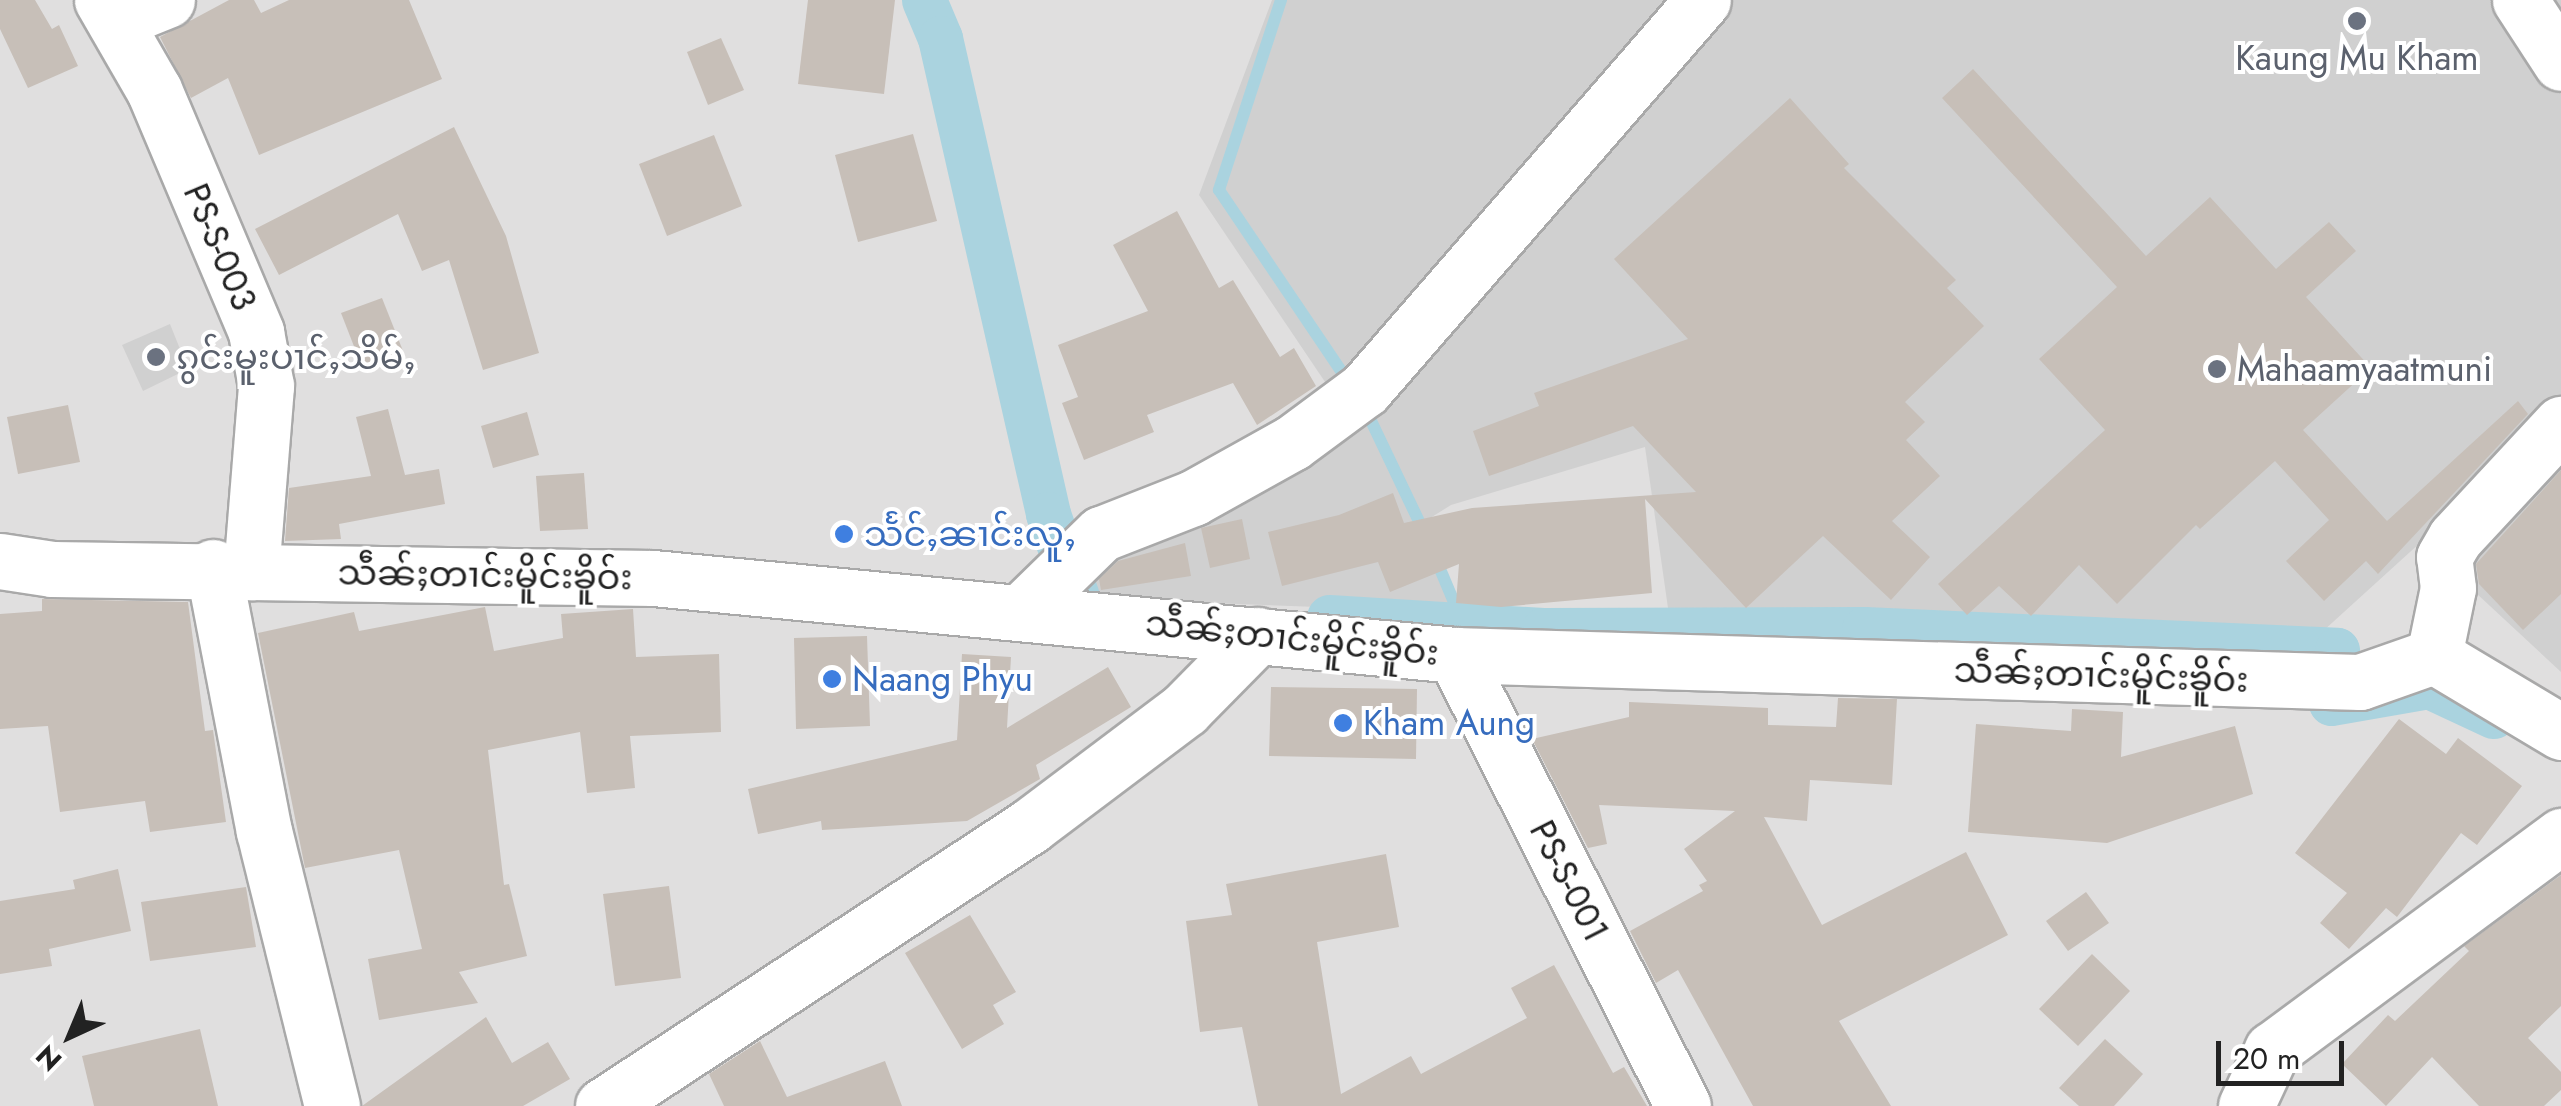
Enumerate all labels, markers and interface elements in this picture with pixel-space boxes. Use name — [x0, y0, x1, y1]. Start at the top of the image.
marker: Kaung Mu Kham — [2346, 10, 2368, 32]
place label: Kaung Mu Kham — [2235, 37, 2479, 79]
street label: PS-S-003 — [175, 177, 265, 317]
place label: ၵွင်းမူးပၢင်ႇသိမ်ႇ — [176, 336, 416, 378]
marker: ၵွင်းမူးပၢင်ႇသိမ်ႇ — [145, 346, 167, 368]
place label: Mahaamyaatmuni — [2237, 348, 2492, 390]
marker: Mahaamyaatmuni — [2206, 358, 2228, 380]
place label: သႅင်ႇၼၢင်းလူႇ — [864, 513, 1076, 555]
marker: သႅင်ႇၼၢင်းလူႇ — [833, 523, 855, 545]
street label: သဵၼ်ႈတၢင်းမိူင်းၶိူဝ်း — [337, 551, 633, 599]
street label: သဵၼ်ႈတၢင်းမိူင်းၶိူဝ်း — [1143, 602, 1441, 674]
street label: သဵၼ်ႈတၢင်းမိူင်းၶိူဝ်း — [1953, 649, 2249, 701]
place label: Naang Phyu — [852, 658, 1033, 700]
marker: Naang Phyu — [821, 668, 843, 690]
place label: Kham Aung — [1363, 702, 1535, 744]
marker: Kham Aung — [1332, 712, 1354, 734]
street label: PS-S-001 — [1521, 814, 1617, 948]
north arrow — [20, 986, 120, 1086]
scale bar — [2221, 1021, 2348, 1083]
text: N — [27, 1035, 71, 1080]
text: 20 m — [2233, 1037, 2300, 1080]

